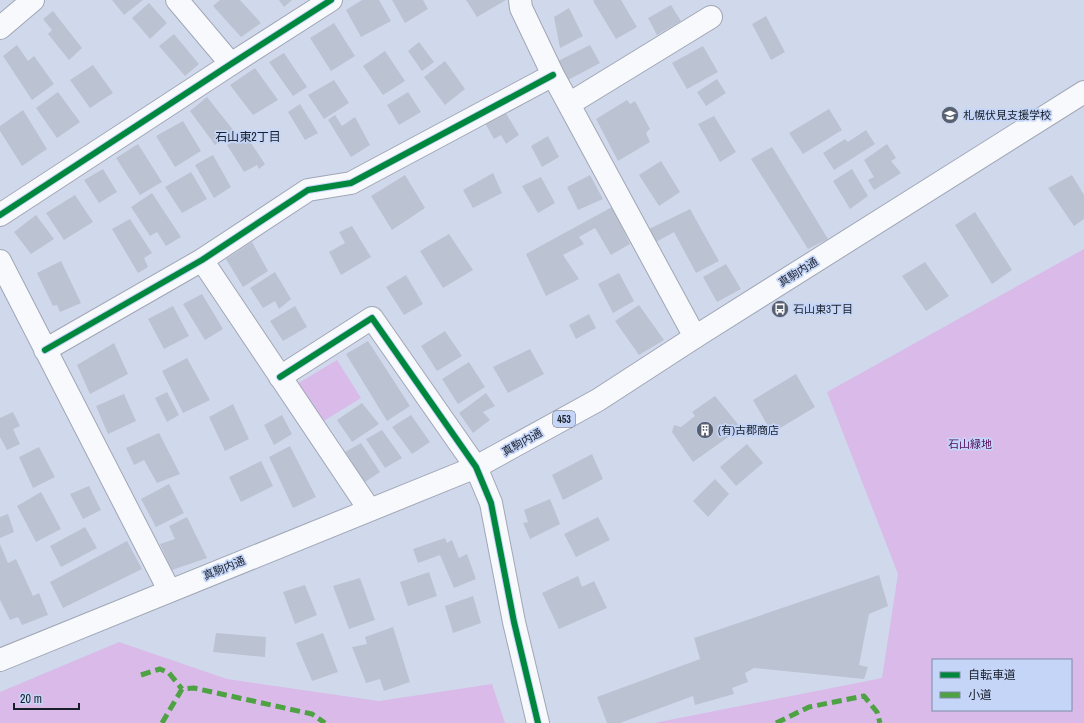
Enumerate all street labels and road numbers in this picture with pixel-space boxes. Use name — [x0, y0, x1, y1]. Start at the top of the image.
street label: 真駒内通 — [776, 254, 820, 290]
road number: 453 — [553, 411, 575, 427]
street label: 真駒内通 — [499, 425, 545, 459]
street label: 真駒内通 — [201, 553, 247, 583]

